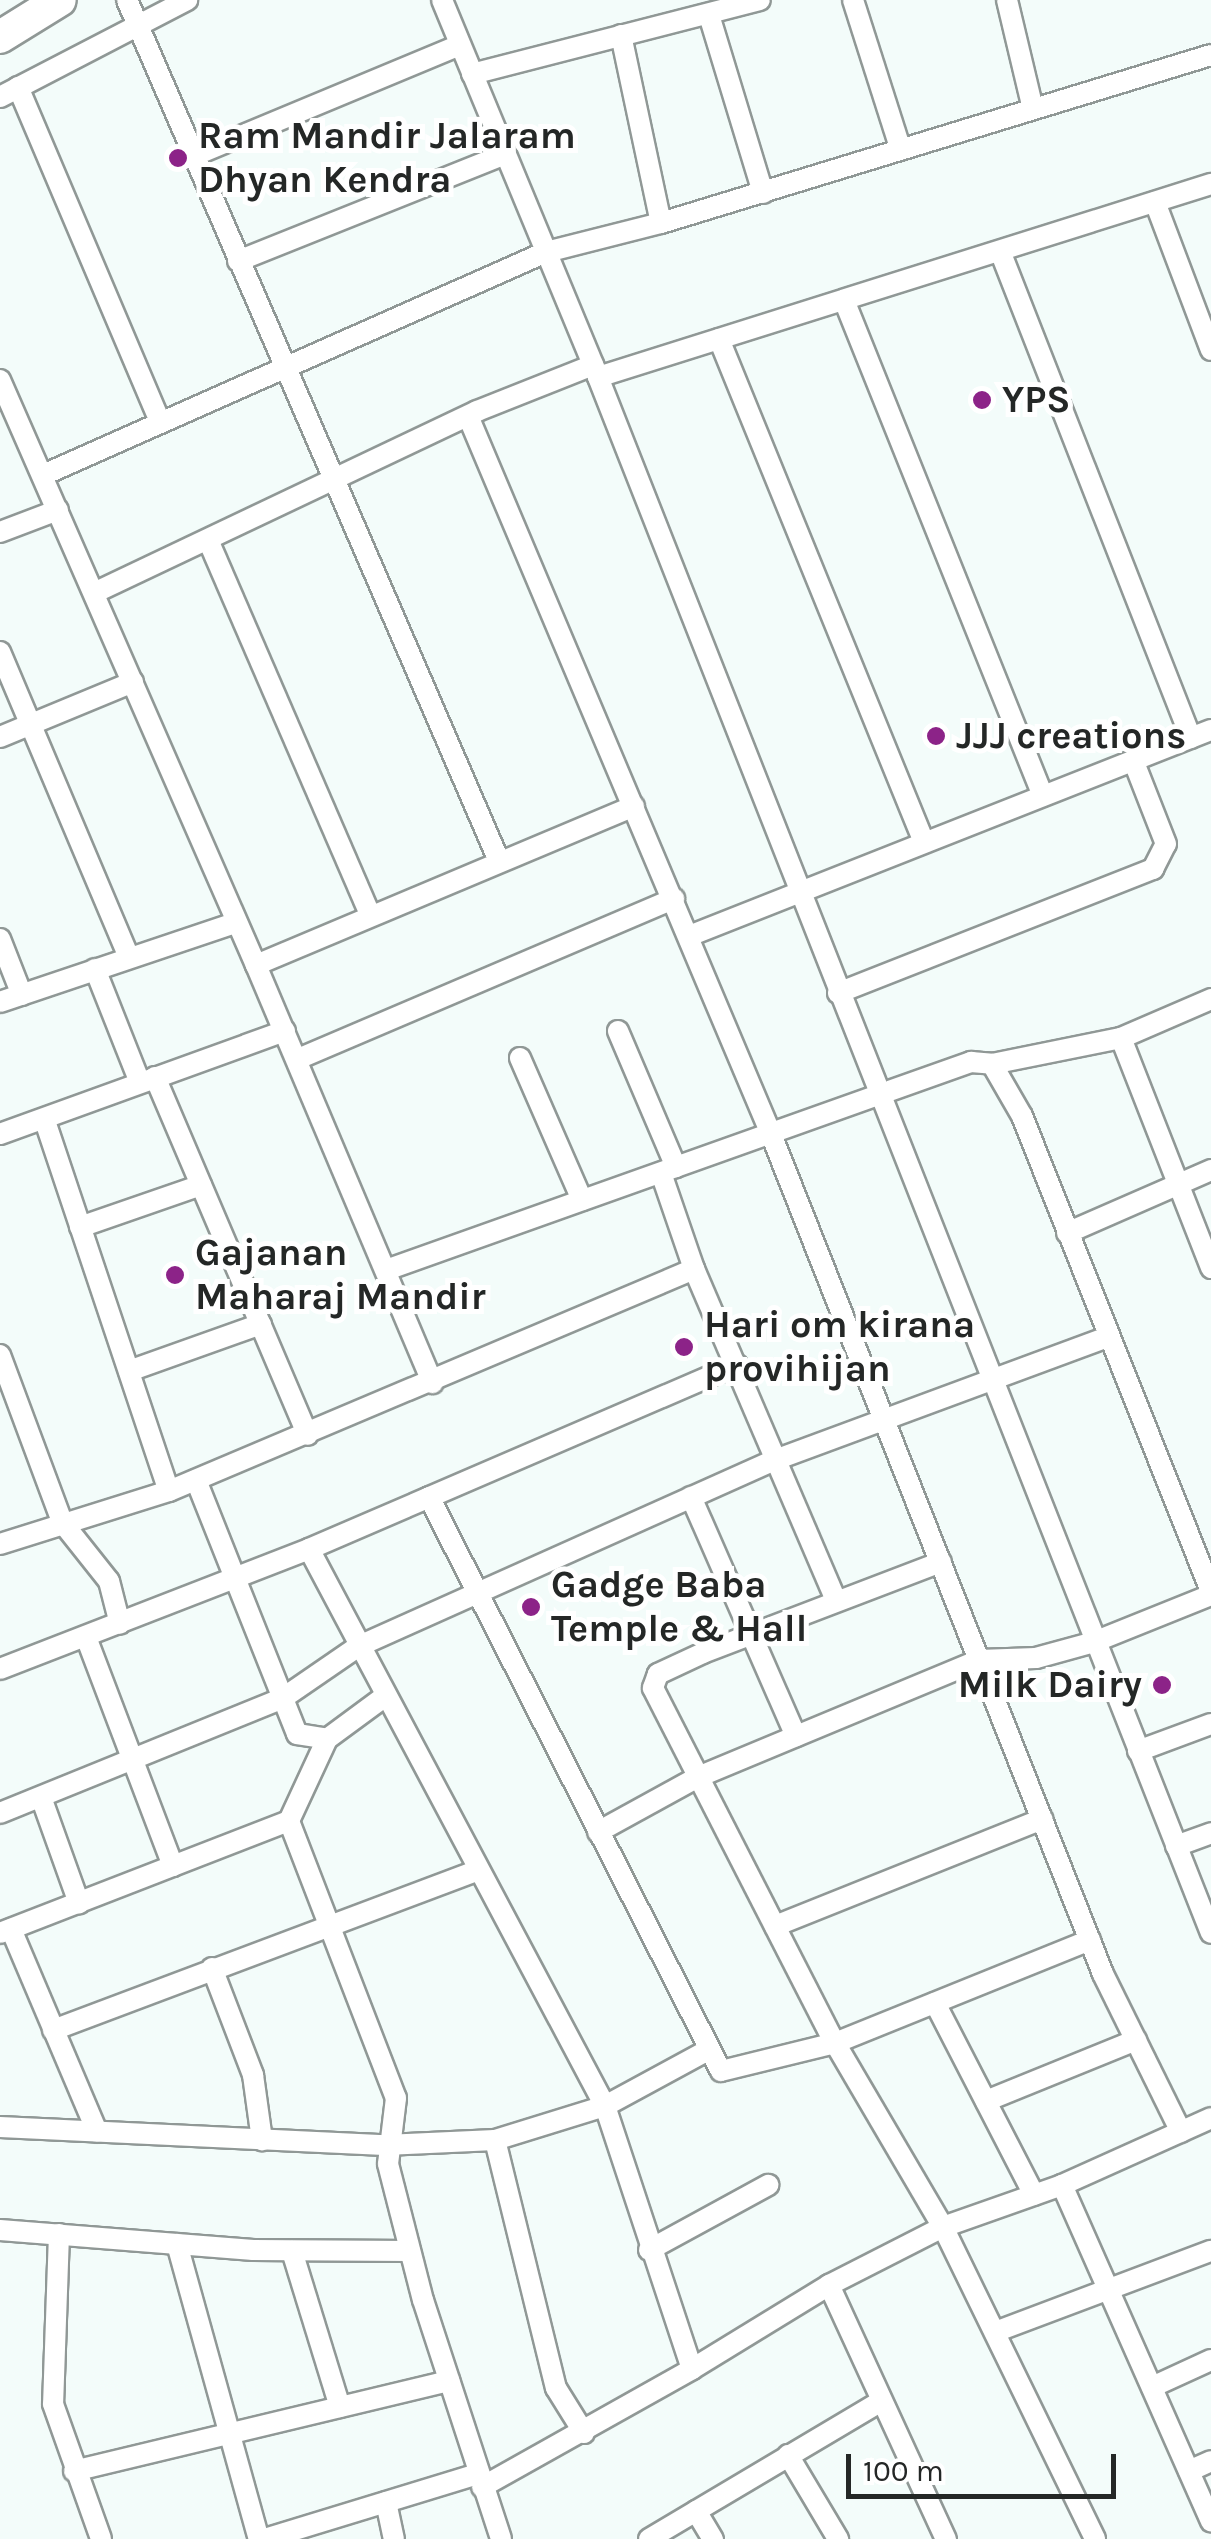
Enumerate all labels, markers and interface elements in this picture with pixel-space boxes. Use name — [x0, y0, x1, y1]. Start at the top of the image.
place label: Ram Mandir Jalaram Dhyan Kendra — [198, 113, 576, 202]
marker: Ram Mandir Jalaram Dhyan Kendra — [167, 147, 189, 169]
place label: YPS — [1002, 377, 1071, 423]
marker: YPS — [971, 389, 993, 411]
place label: JJJ creations — [956, 713, 1186, 759]
marker: JJJ creations — [925, 725, 947, 747]
place label: Gajanan Maharaj Mandir — [195, 1230, 486, 1320]
marker: Gajanan Maharaj Mandir — [164, 1264, 186, 1286]
place label: Hari om kirana provihijan — [704, 1302, 975, 1392]
marker: Hari om kirana provihijan — [673, 1336, 695, 1358]
place label: Gadge Baba Temple & Hall — [551, 1562, 807, 1652]
marker: Gadge Baba Temple & Hall — [520, 1596, 542, 1618]
place label: Milk Dairy — [958, 1662, 1142, 1708]
marker: Milk Dairy — [1151, 1674, 1173, 1696]
scale bar — [851, 2434, 1121, 2496]
text: 100 m — [863, 2453, 944, 2489]

